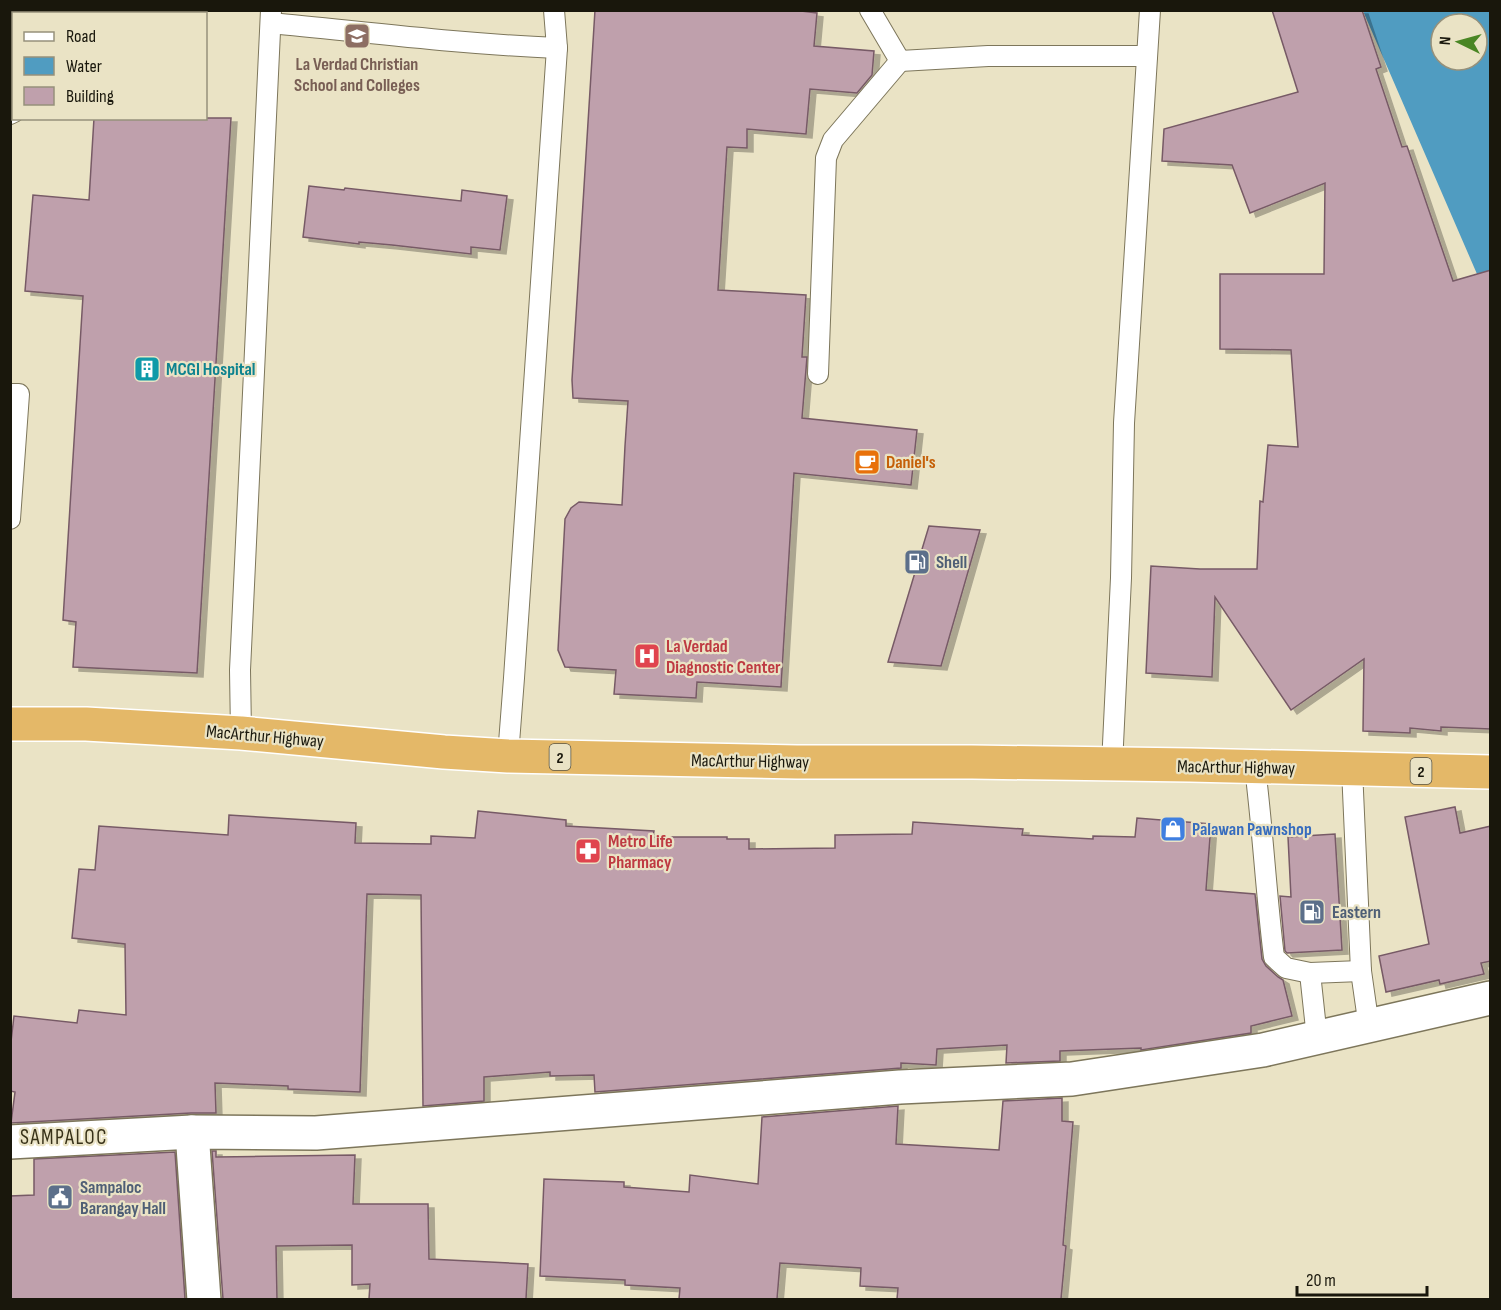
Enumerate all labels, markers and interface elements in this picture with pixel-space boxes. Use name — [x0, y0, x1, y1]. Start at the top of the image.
legend — [12, 12, 207, 120]
north arrow — [1429, 12, 1489, 72]
school or university icon: La Verdad Christian School and Colleges — [342, 21, 372, 51]
text: Road — [66, 26, 96, 47]
text: N — [1436, 36, 1455, 46]
place label: La Verdad Christian School and Colleges — [294, 54, 420, 96]
text: Water — [66, 56, 102, 77]
text: Building — [66, 86, 114, 107]
building icon: MCGI Hospital — [132, 354, 162, 384]
place label: MCGI Hospital — [166, 359, 256, 380]
cafe icon: Daniel's — [852, 447, 882, 477]
place label: Daniel's — [886, 452, 936, 473]
fuel station icon: Shell — [902, 547, 932, 577]
place label: Shell — [936, 552, 967, 573]
place label: La Verdad Diagnostic Center — [666, 636, 781, 678]
hospital icon: La Verdad Diagnostic Center — [632, 641, 662, 671]
street label: MacArthur Highway — [205, 721, 325, 752]
road number: 2 — [550, 744, 570, 770]
street label: MacArthur Highway — [691, 750, 809, 773]
street label: MacArthur Highway — [1177, 756, 1295, 779]
road number: 2 — [1410, 758, 1432, 784]
shop icon: Palawan Pawnshop — [1158, 814, 1188, 844]
place label: Palawan Pawnshop — [1192, 819, 1312, 840]
place label: Metro Life Pharmacy — [608, 831, 673, 873]
pharmacy icon: Metro Life Pharmacy — [573, 836, 603, 866]
fuel station icon: Eastern — [1297, 897, 1327, 927]
place label: Eastern — [1332, 902, 1381, 923]
district label: SAMPALOC — [20, 1125, 108, 1150]
place label: Sampaloc Barangay Hall — [80, 1177, 166, 1219]
public building icon: Sampaloc Barangay Hall — [45, 1182, 75, 1212]
scale bar — [1297, 1259, 1428, 1297]
text: 20 m — [1306, 1270, 1336, 1291]

